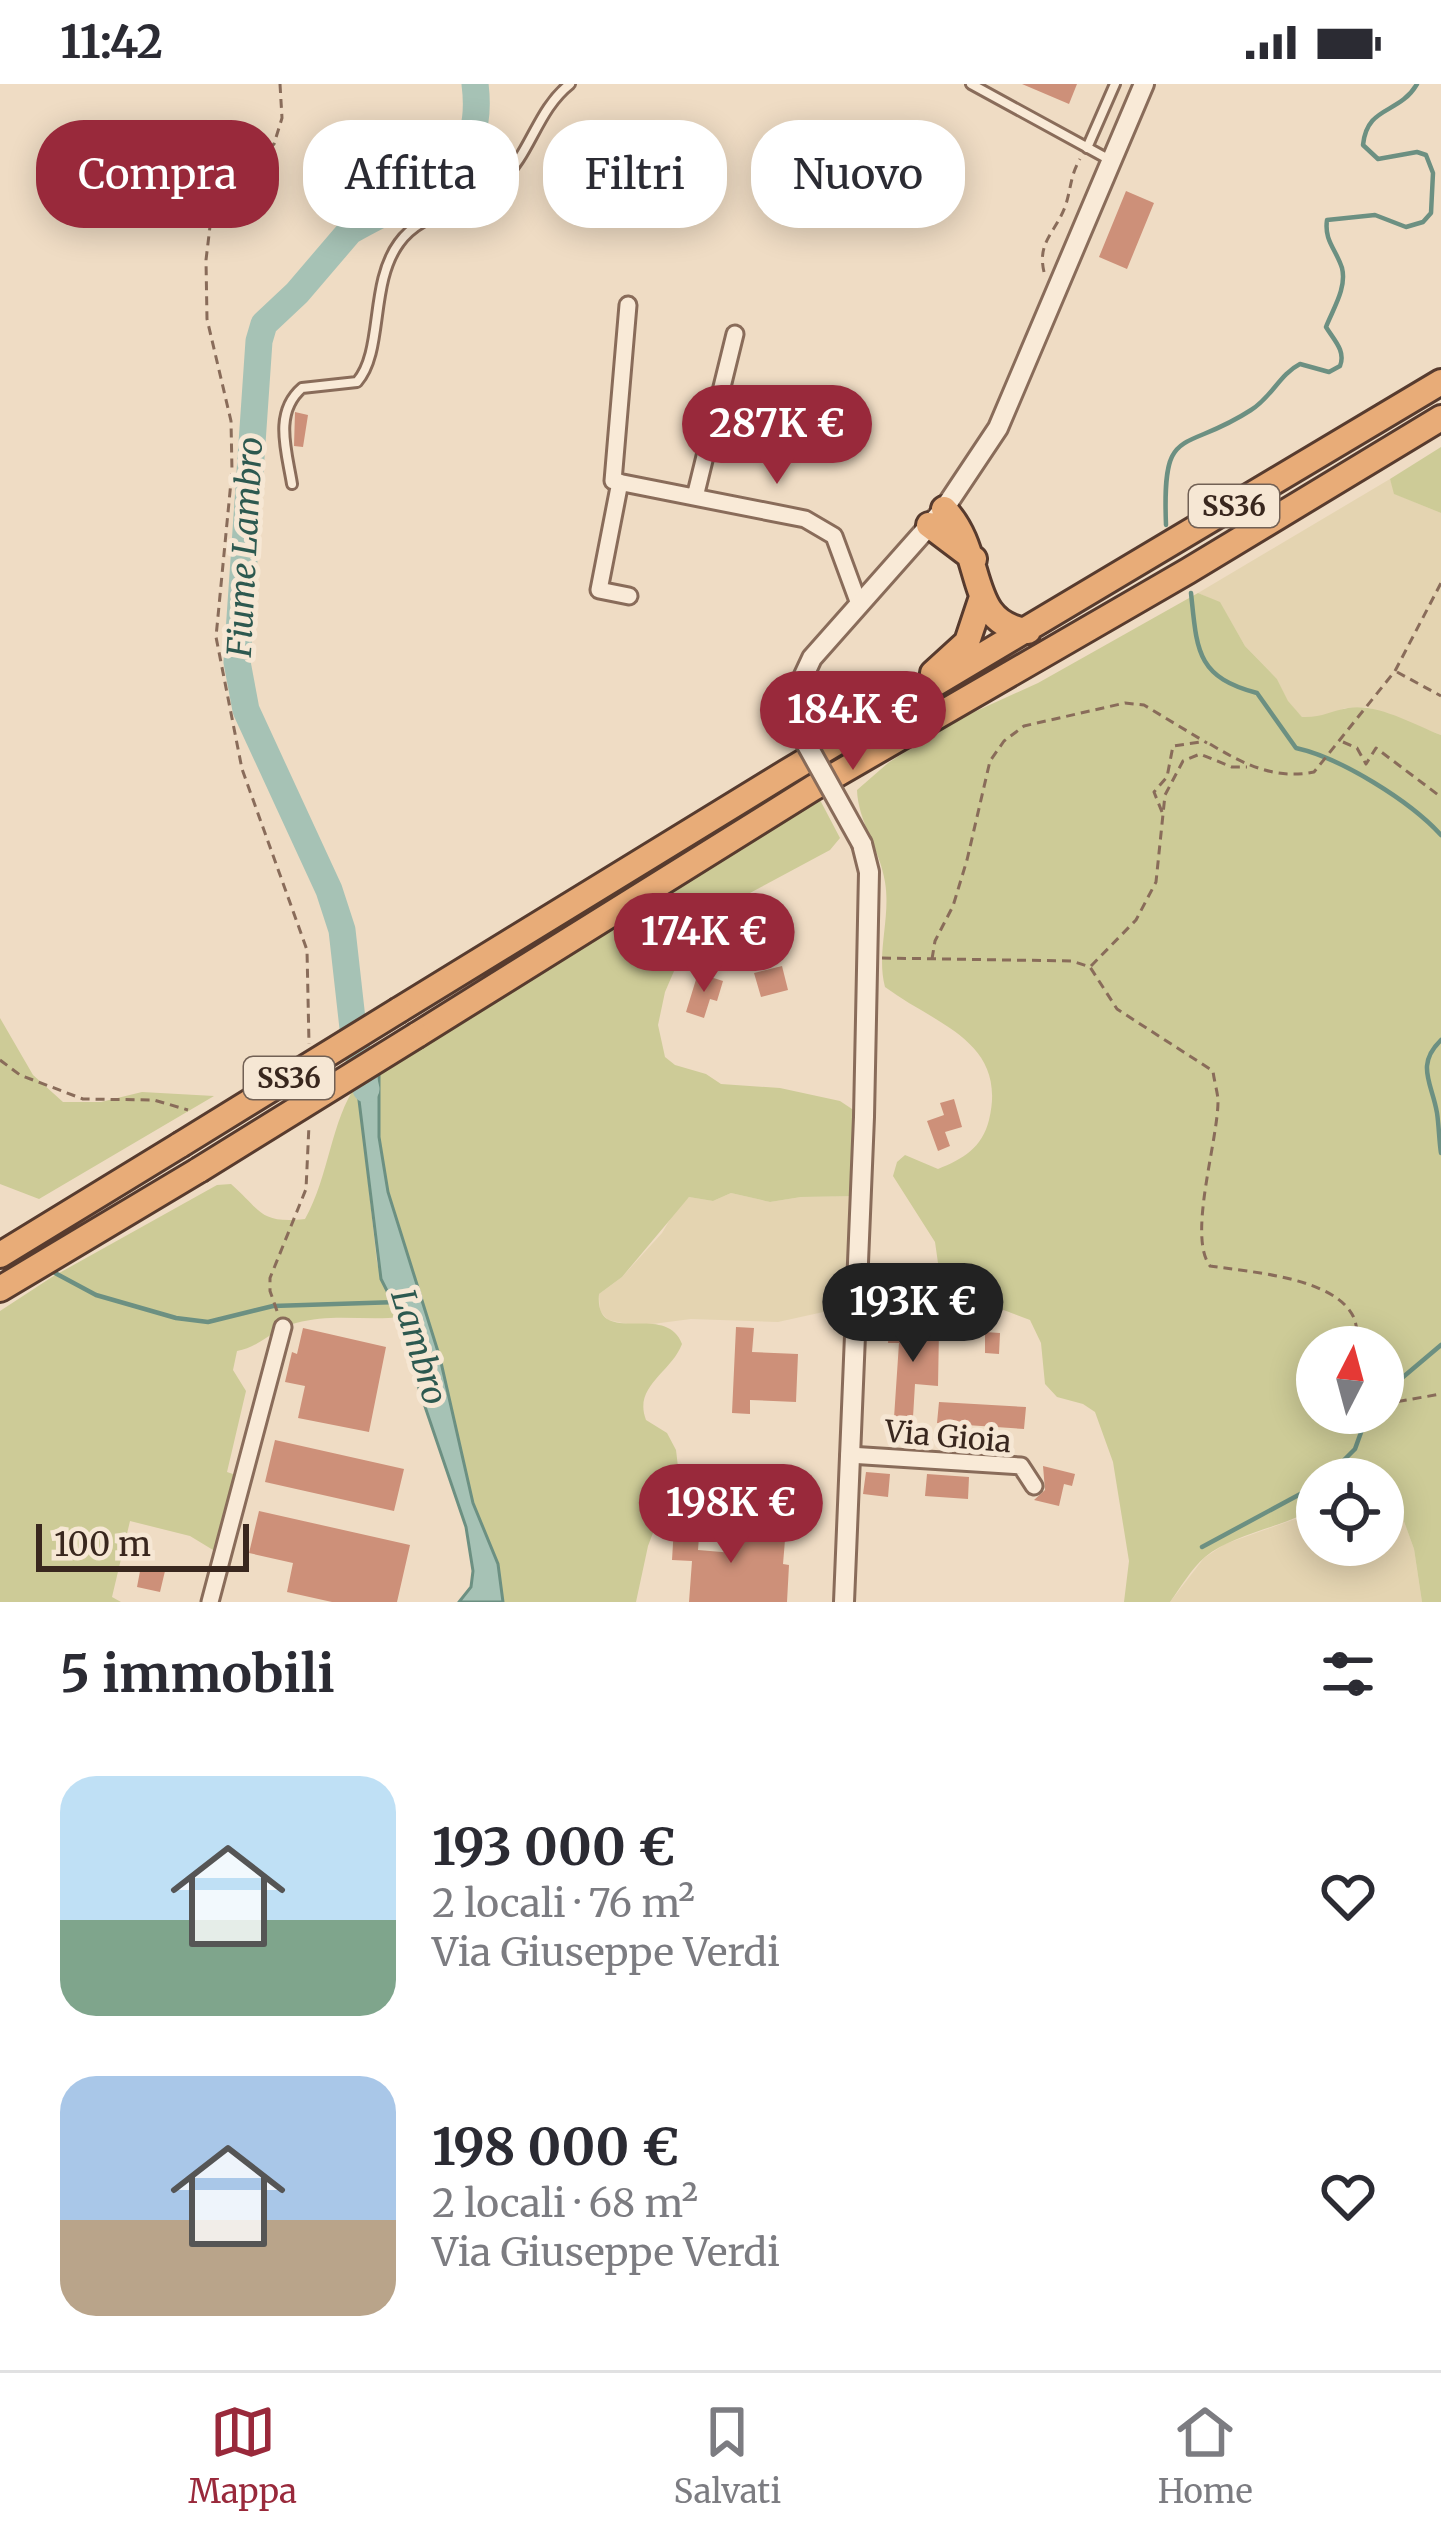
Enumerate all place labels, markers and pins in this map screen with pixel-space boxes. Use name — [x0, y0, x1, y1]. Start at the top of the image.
pin: 287K € — [679, 385, 875, 487]
pin: 184K € — [755, 671, 951, 773]
pin: 174K € — [606, 893, 802, 995]
pin: 193K € — [815, 1263, 1011, 1365]
pin: 198K € — [633, 1464, 829, 1566]

